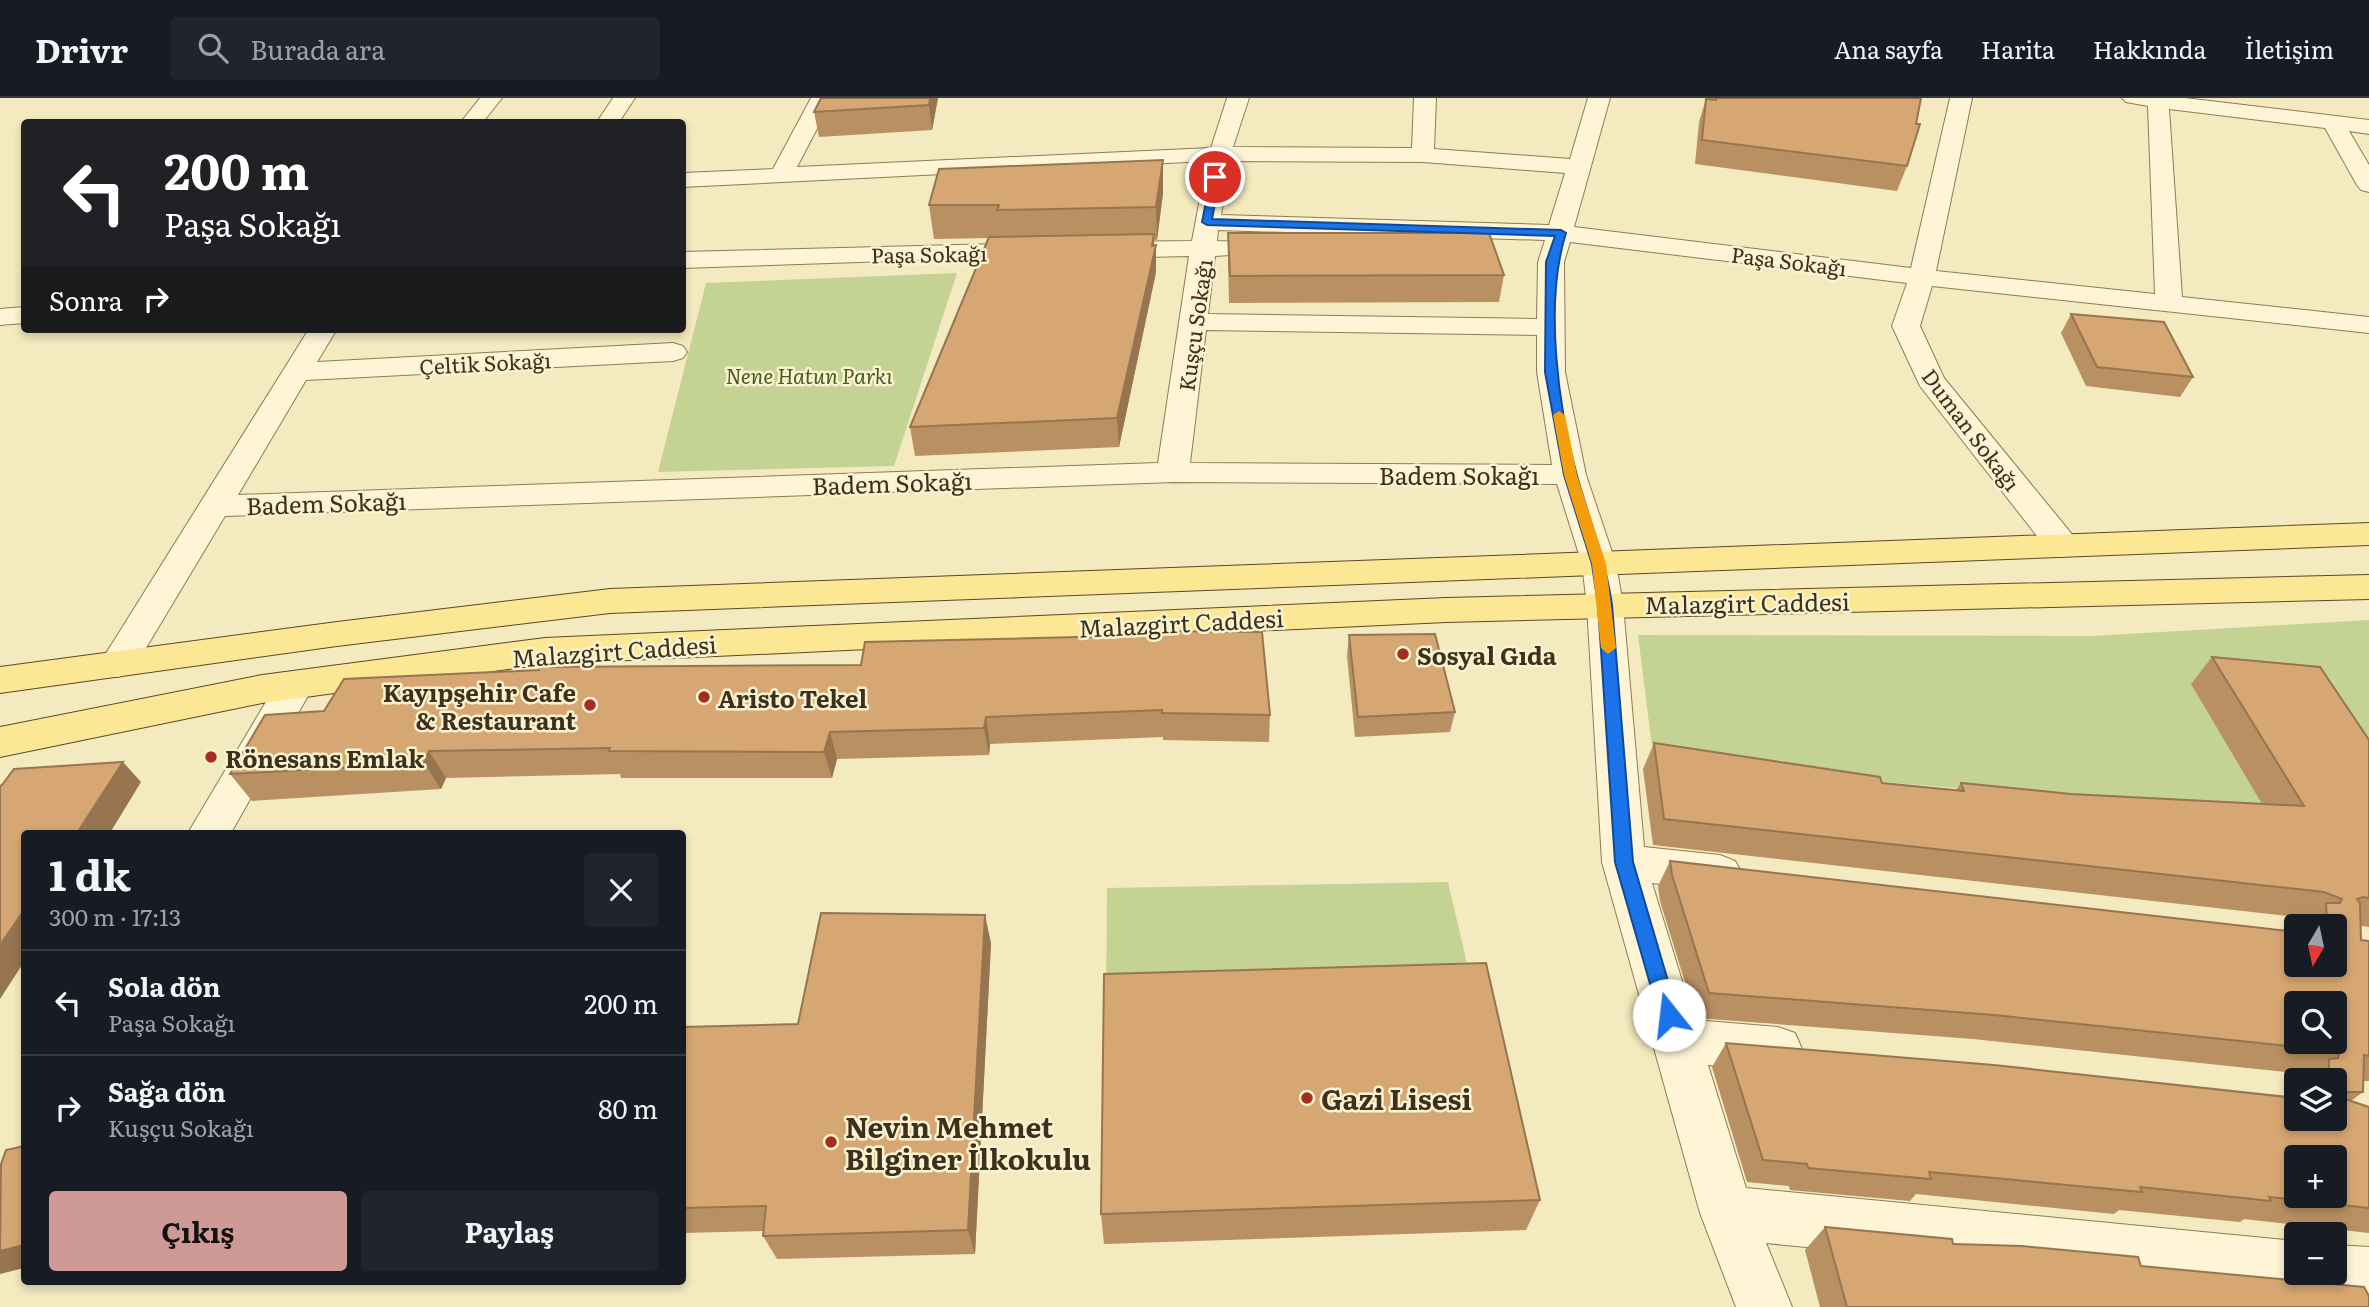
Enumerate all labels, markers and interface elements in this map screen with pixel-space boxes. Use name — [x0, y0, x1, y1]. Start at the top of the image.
search box — [170, 17, 660, 80]
text: Drivr — [35, 24, 128, 73]
icon: search — [194, 29, 232, 67]
text: Burada ara — [250, 29, 385, 68]
text: Ana sayfa — [1834, 31, 1943, 66]
text: Harita — [1981, 31, 2055, 66]
text: Hakkında — [2093, 31, 2206, 66]
text: İletişim — [2244, 31, 2334, 66]
text: 200 m — [164, 132, 309, 205]
icon: left — [49, 147, 140, 238]
pin — [1185, 147, 1245, 207]
icon: arrive — [1196, 158, 1234, 196]
text: Paşa Sokağı — [164, 199, 341, 247]
street label: Paşa Sokağı — [871, 236, 987, 270]
street label: Paşa Sokağı — [1729, 238, 1849, 282]
street label: Kuşçu Sokağı — [1169, 257, 1219, 393]
text: Sonra — [49, 280, 123, 319]
icon: right — [137, 280, 175, 318]
street label: Çeltik Sokağı — [418, 343, 552, 381]
park label: Nene Hatun Parkı — [726, 359, 893, 390]
street label: Duman Sokağı — [1916, 361, 2028, 497]
street label: Badem Sokağı — [1379, 457, 1539, 492]
street label: Badem Sokağı — [811, 462, 973, 502]
street label: Badem Sokağı — [245, 482, 407, 522]
street label: Malazgirt Caddesi — [1644, 583, 1850, 621]
street label: Malazgirt Caddesi — [1077, 599, 1285, 645]
street label: Malazgirt Caddesi — [510, 625, 718, 675]
place label: Sosyal Gıda — [1417, 637, 1557, 672]
marker: Sosyal Gıda — [1395, 646, 1411, 662]
place label: Kayıpşehir Cafe & Restaurant — [383, 674, 576, 737]
place label: Aristo Tekel — [718, 680, 867, 715]
marker: Aristo Tekel — [696, 689, 712, 705]
marker: Kayıpşehir Cafe & Restaurant — [582, 697, 598, 713]
place label: Rönesans Emlak — [225, 740, 425, 775]
marker: Rönesans Emlak — [203, 749, 219, 765]
text: 1 dk — [49, 842, 131, 904]
button: close — [584, 853, 658, 927]
text: 300 m · 17:13 — [49, 899, 181, 933]
north arrow — [2284, 914, 2347, 976]
map controls — [2284, 914, 2347, 1285]
text: Sola dön — [108, 966, 221, 1005]
position arrow — [1632, 978, 1706, 1052]
text: 200 m — [584, 983, 658, 1022]
icon: left — [49, 984, 87, 1022]
button: search — [2284, 991, 2347, 1054]
text: Paşa Sokağı — [108, 1005, 235, 1039]
button: layers — [2284, 1068, 2347, 1131]
text: Sağa dön — [108, 1071, 226, 1110]
place label: Gazi Lisesi — [1321, 1077, 1472, 1119]
text: 80 m — [598, 1088, 658, 1127]
icon: right — [49, 1089, 87, 1127]
marker: Gazi Lisesi — [1299, 1090, 1315, 1106]
place label: Nevin Mehmet Bilginer İlkokulu — [845, 1105, 1091, 1179]
text: Kuşçu Sokağı — [108, 1110, 254, 1144]
marker: Nevin Mehmet Bilginer İlkokulu — [823, 1134, 839, 1150]
button: + — [2284, 1145, 2347, 1208]
button: Çıkış — [49, 1191, 347, 1271]
button: Paylaş — [361, 1191, 658, 1271]
button: − — [2284, 1222, 2347, 1285]

